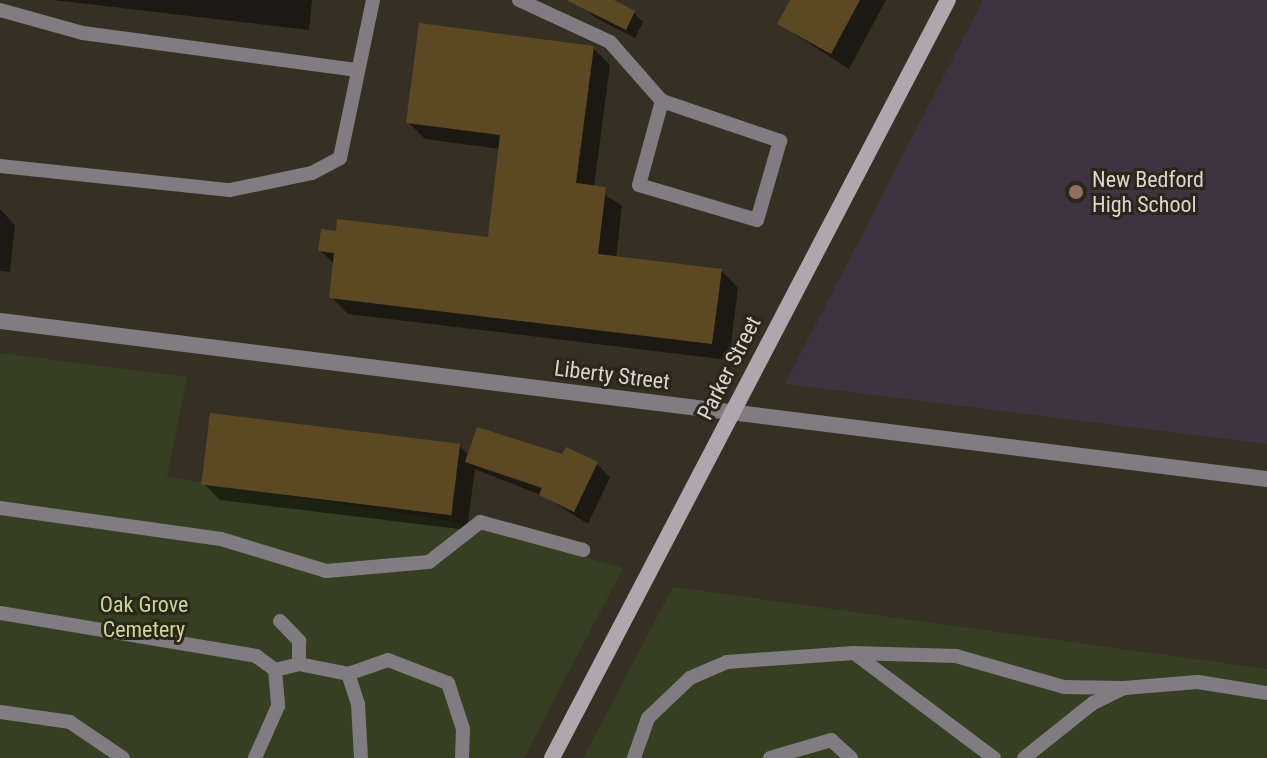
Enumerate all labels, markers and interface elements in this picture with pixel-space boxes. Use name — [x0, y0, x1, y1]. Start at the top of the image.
place label: New Bedford High School — [1092, 166, 1204, 218]
marker: New Bedford High School — [1067, 183, 1085, 201]
street label: Parker Street — [692, 312, 766, 424]
street label: Liberty Street — [553, 355, 671, 395]
park label: Oak Grove Cemetery — [100, 591, 188, 642]

